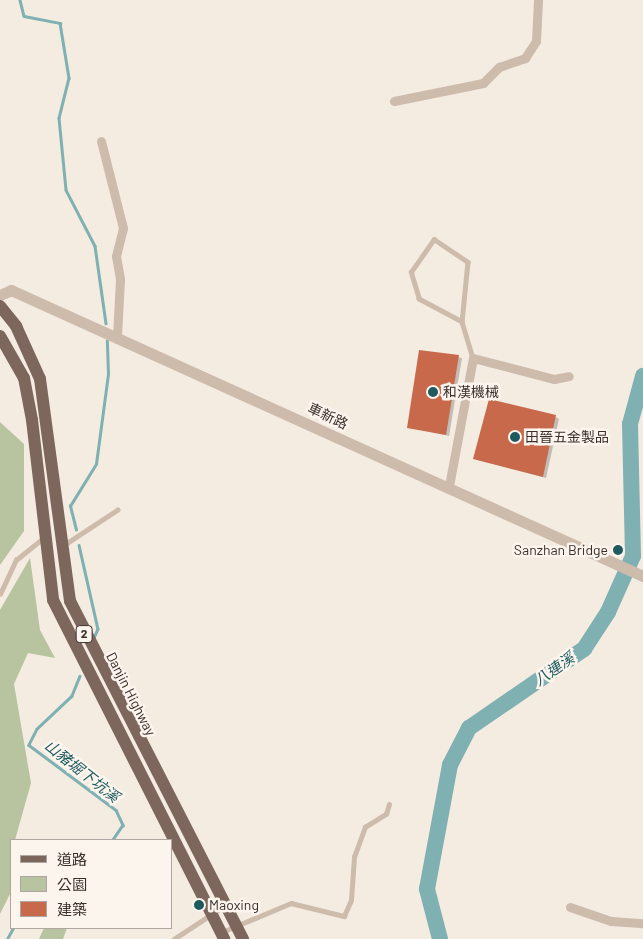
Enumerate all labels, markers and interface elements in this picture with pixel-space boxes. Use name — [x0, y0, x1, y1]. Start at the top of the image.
place label: 和漢機械 — [443, 384, 499, 400]
marker: 和漢機械 — [427, 386, 439, 398]
street label: 車新路 — [305, 400, 351, 432]
place label: 田晉五金製品 — [525, 429, 609, 445]
marker: 田晉五金製品 — [509, 431, 521, 443]
place label: Sanzhan Bridge — [514, 542, 608, 558]
marker: Sanzhan Bridge — [612, 544, 624, 556]
road number: 2 — [75, 624, 93, 644]
street label: Danjin Highway — [103, 649, 159, 739]
water label: 八連溪 — [530, 649, 578, 689]
water label: 山豬堀下坑溪 — [41, 736, 123, 806]
legend — [10, 839, 172, 929]
text: 道路 — [57, 850, 87, 868]
text: 公園 — [57, 875, 87, 893]
place label: Maoxing — [209, 897, 259, 913]
marker: Maoxing — [193, 899, 205, 911]
text: 建築 — [57, 900, 87, 918]

